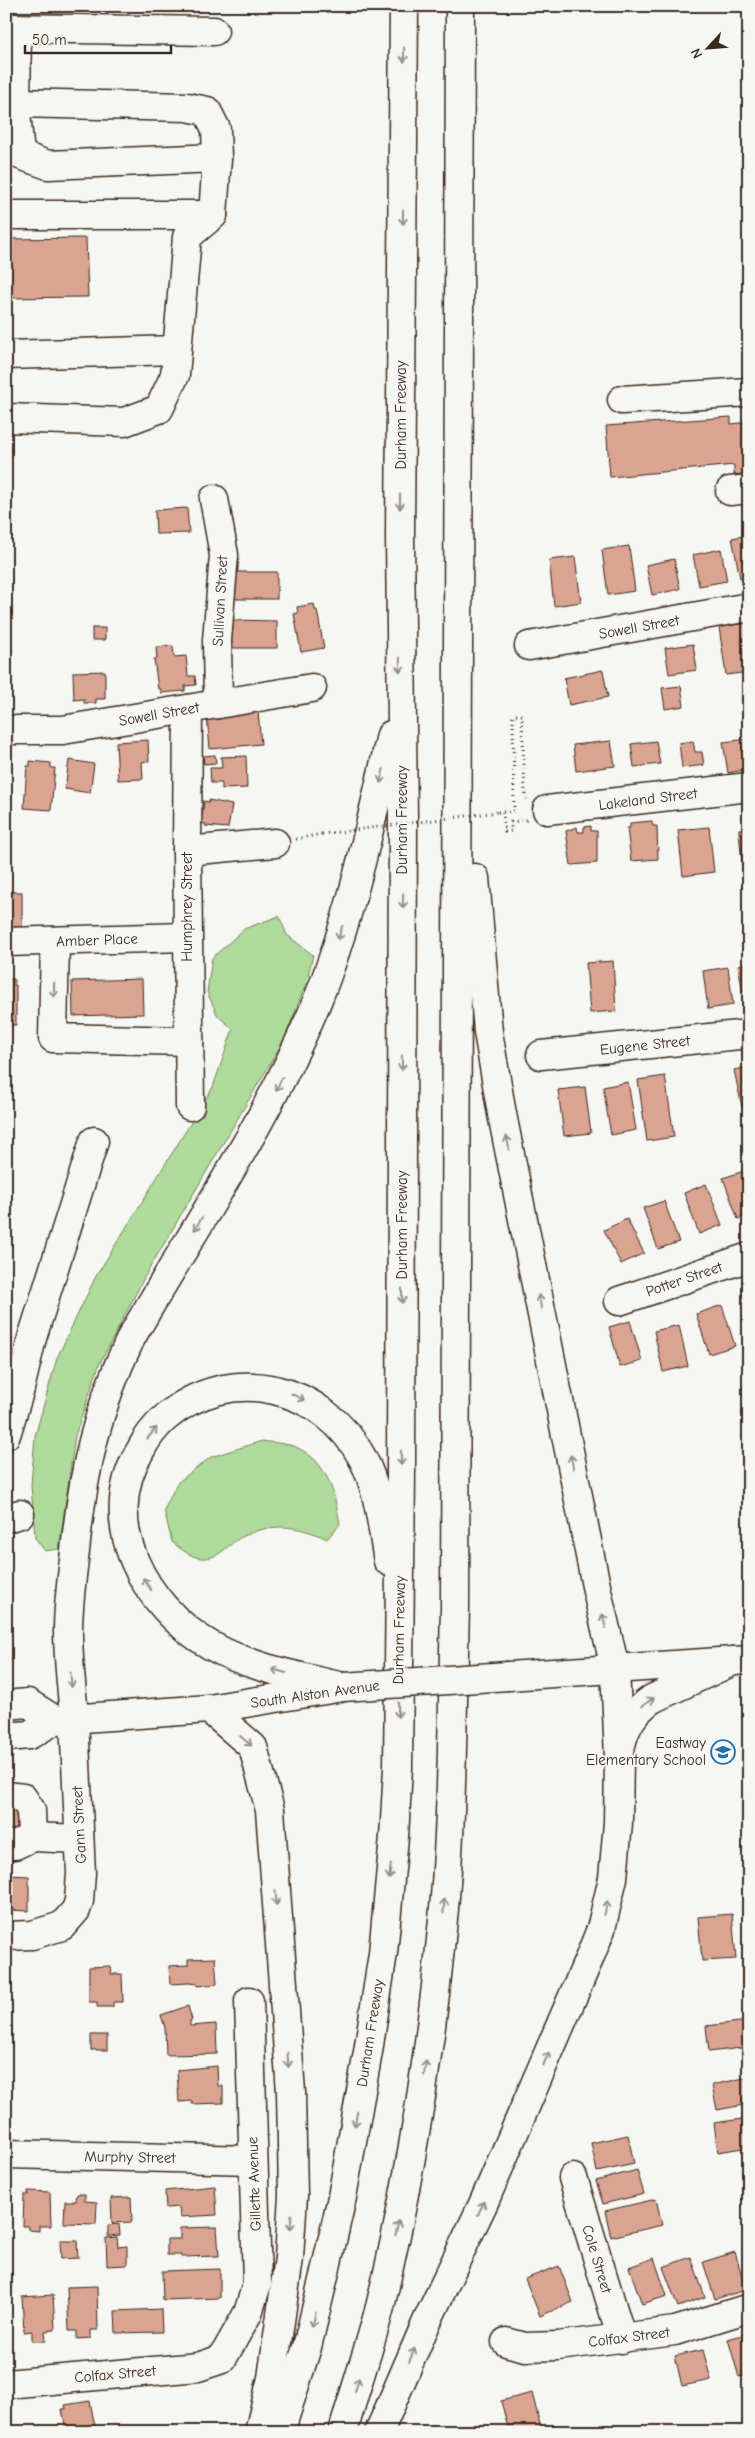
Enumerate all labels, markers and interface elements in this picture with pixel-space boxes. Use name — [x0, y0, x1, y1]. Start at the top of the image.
scale bar — [25, 22, 171, 54]
north arrow — [682, 22, 732, 72]
text: 50 m — [32, 31, 67, 49]
one-way arrow — [399, 46, 409, 63]
text: N — [687, 46, 706, 61]
one-way arrow — [398, 209, 407, 225]
street label: Durham Freeway — [392, 360, 410, 469]
one-way arrow — [395, 494, 405, 510]
street label: Sullivan Street — [209, 555, 231, 647]
street label: Sowell Street — [597, 611, 681, 643]
one-way arrow — [396, 657, 405, 673]
street label: Sowell Street — [117, 698, 201, 730]
street label: Durham Freeway — [393, 765, 411, 874]
one-way arrow — [377, 768, 386, 784]
street label: Lakeland Street — [598, 784, 699, 814]
street label: Humphrey Street — [178, 852, 196, 962]
one-way arrow — [398, 892, 408, 909]
one-way arrow — [335, 925, 345, 941]
street label: Amber Place — [56, 930, 139, 950]
one-way arrow — [49, 981, 59, 997]
street label: Eugene Street — [599, 1031, 692, 1059]
one-way arrow — [397, 1055, 407, 1071]
one-way arrow — [274, 1076, 284, 1091]
one-way arrow — [503, 1135, 512, 1151]
street label: Durham Freeway — [393, 1170, 411, 1279]
one-way arrow — [192, 1217, 202, 1231]
street label: Potter Street — [643, 1257, 725, 1300]
one-way arrow — [397, 1288, 407, 1304]
one-way arrow — [535, 1295, 544, 1311]
one-way arrow — [290, 1393, 305, 1402]
one-way arrow — [146, 1427, 157, 1440]
one-way arrow — [396, 1450, 406, 1466]
one-way arrow — [566, 1454, 576, 1470]
street label: Durham Freeway — [389, 1575, 409, 1685]
one-way arrow — [141, 1578, 151, 1592]
one-way arrow — [599, 1613, 608, 1629]
one-way arrow — [271, 1665, 287, 1675]
one-way arrow — [66, 1671, 76, 1687]
street label: South Alston Avenue — [249, 1676, 381, 1712]
one-way arrow — [641, 1697, 655, 1707]
one-way arrow — [394, 1701, 403, 1717]
place label: Eastway Elementary School — [586, 1734, 706, 1769]
one-way arrow — [239, 1735, 252, 1746]
school or university icon: Eastway Elementary School — [710, 1739, 736, 1765]
street label: Gann Street — [68, 1785, 90, 1864]
one-way arrow — [386, 1864, 395, 1880]
one-way arrow — [272, 1889, 281, 1905]
one-way arrow — [439, 1899, 449, 1915]
one-way arrow — [602, 1901, 611, 1917]
street label: Durham Freeway — [353, 1978, 387, 2088]
one-way arrow — [284, 2051, 293, 2067]
one-way arrow — [541, 2052, 551, 2067]
one-way arrow — [420, 2060, 430, 2076]
one-way arrow — [350, 2111, 360, 2127]
street label: Gillette Avenue — [243, 2136, 265, 2232]
street label: Murphy Street — [84, 2147, 177, 2167]
one-way arrow — [477, 2201, 486, 2216]
one-way arrow — [287, 2214, 296, 2230]
one-way arrow — [393, 2220, 402, 2236]
street label: Cole Street — [578, 2223, 616, 2296]
one-way arrow — [308, 2311, 318, 2327]
street label: Colfax Street — [587, 2323, 671, 2351]
one-way arrow — [408, 2348, 418, 2363]
street label: Colfax Street — [73, 2361, 157, 2387]
one-way arrow — [352, 2377, 362, 2393]

